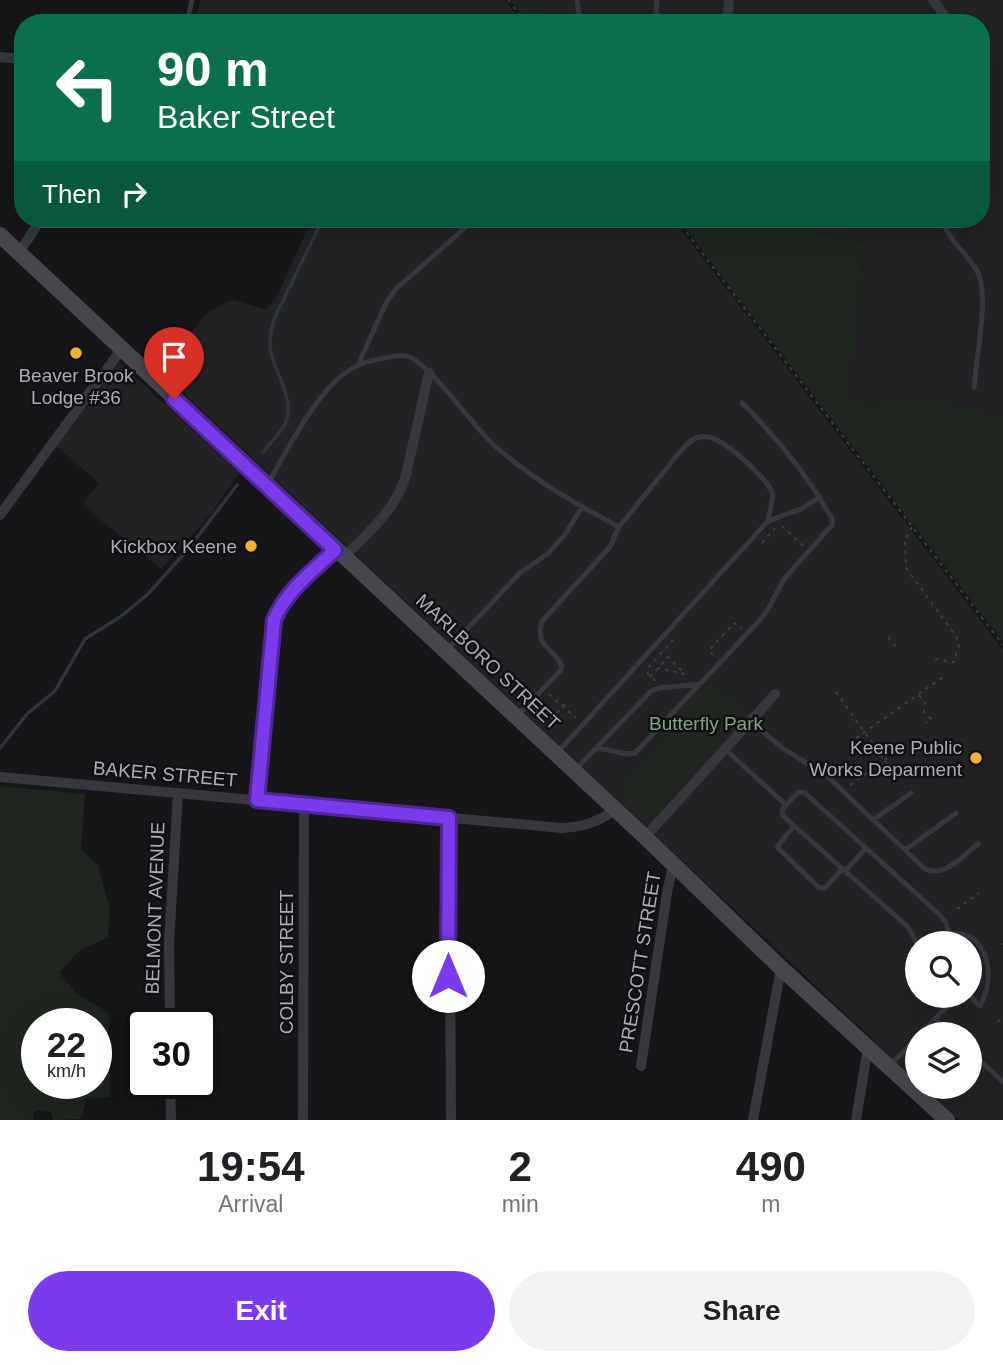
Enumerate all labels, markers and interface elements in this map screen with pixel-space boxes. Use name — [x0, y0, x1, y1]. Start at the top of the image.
icon: left — [42, 42, 133, 133]
text: 90 m — [157, 42, 269, 96]
text: Baker Street — [157, 99, 335, 135]
icon: right — [115, 175, 153, 213]
text: Then — [42, 179, 101, 209]
pin — [144, 327, 204, 399]
icon: arrive — [155, 338, 193, 376]
marker: Beaver Brook Lodge #36 — [68, 345, 84, 361]
place label: Beaver Brook Lodge #36 — [18, 365, 134, 408]
place label: Kickbox Keene — [110, 536, 237, 557]
marker: Kickbox Keene — [243, 538, 259, 554]
street label: MARLBORO STREET — [412, 590, 565, 734]
park label: Butterfly Park — [649, 713, 764, 734]
place label: Keene Public Works Deparment — [809, 737, 963, 780]
marker: Keene Public Works Deparment — [968, 750, 984, 766]
street label: BAKER STREET — [92, 757, 238, 791]
street label: BELMONT AVENUE — [141, 821, 169, 995]
street label: PRESCOTT STREET — [615, 869, 665, 1054]
street label: COLBY STREET — [276, 889, 297, 1034]
map controls — [905, 931, 982, 1099]
button: search — [905, 931, 982, 1008]
position arrow — [411, 939, 485, 1013]
speed limit sign: 30 — [126, 1008, 217, 1099]
button: layers — [905, 1022, 982, 1099]
text: 22 — [47, 1025, 86, 1064]
text: km/h — [47, 1061, 86, 1081]
text: 19:54 — [197, 1143, 305, 1190]
text: 2 — [508, 1143, 532, 1190]
text: 490 — [736, 1143, 806, 1190]
text: Arrival — [218, 1191, 283, 1217]
text: min — [502, 1191, 539, 1217]
text: m — [761, 1191, 780, 1217]
button: Exit — [28, 1271, 495, 1351]
button: Share — [509, 1271, 975, 1351]

